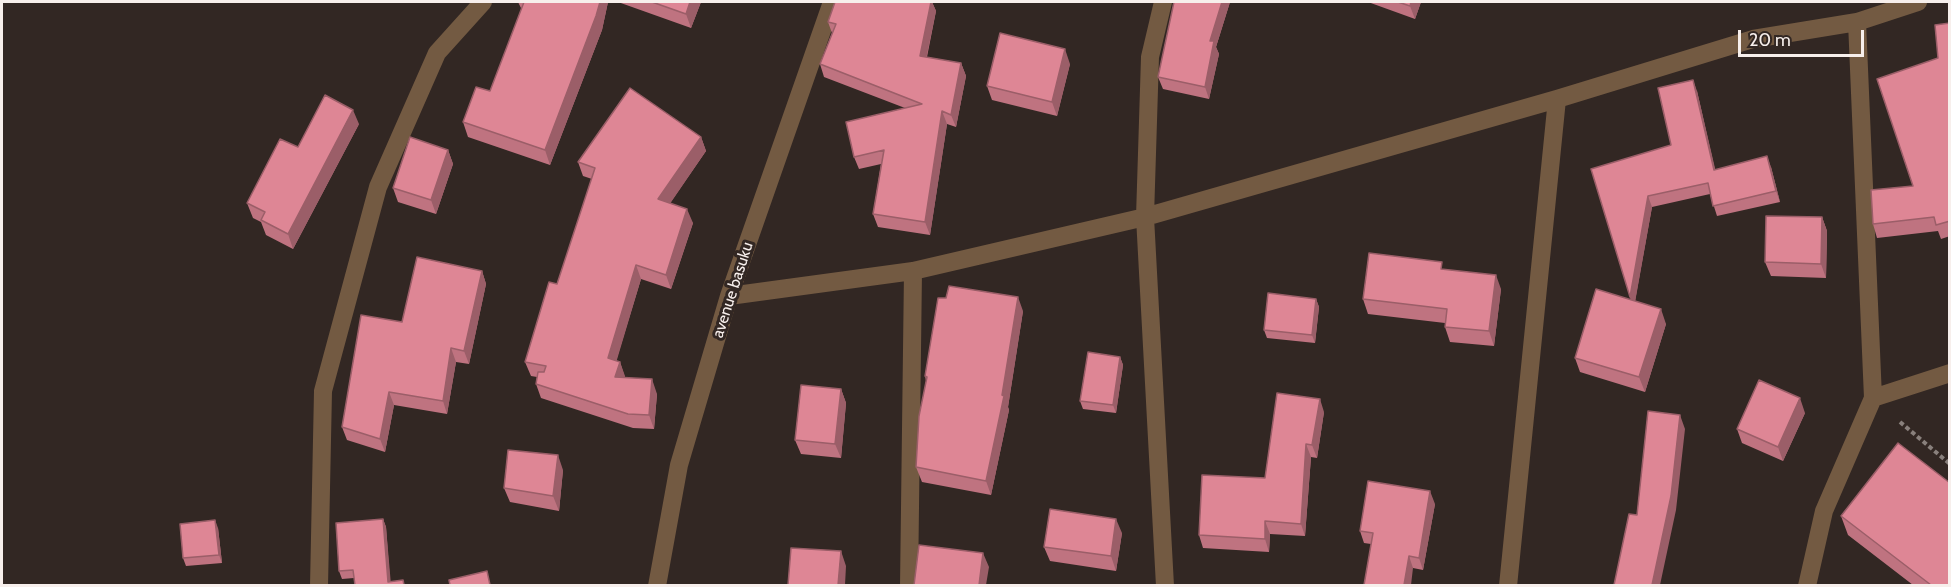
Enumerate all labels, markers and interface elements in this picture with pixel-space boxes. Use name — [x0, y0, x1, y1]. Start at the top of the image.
scale bar — [1741, 18, 1867, 56]
text: 20 m — [1749, 29, 1791, 51]
street label: avenue basuku — [708, 240, 758, 340]

